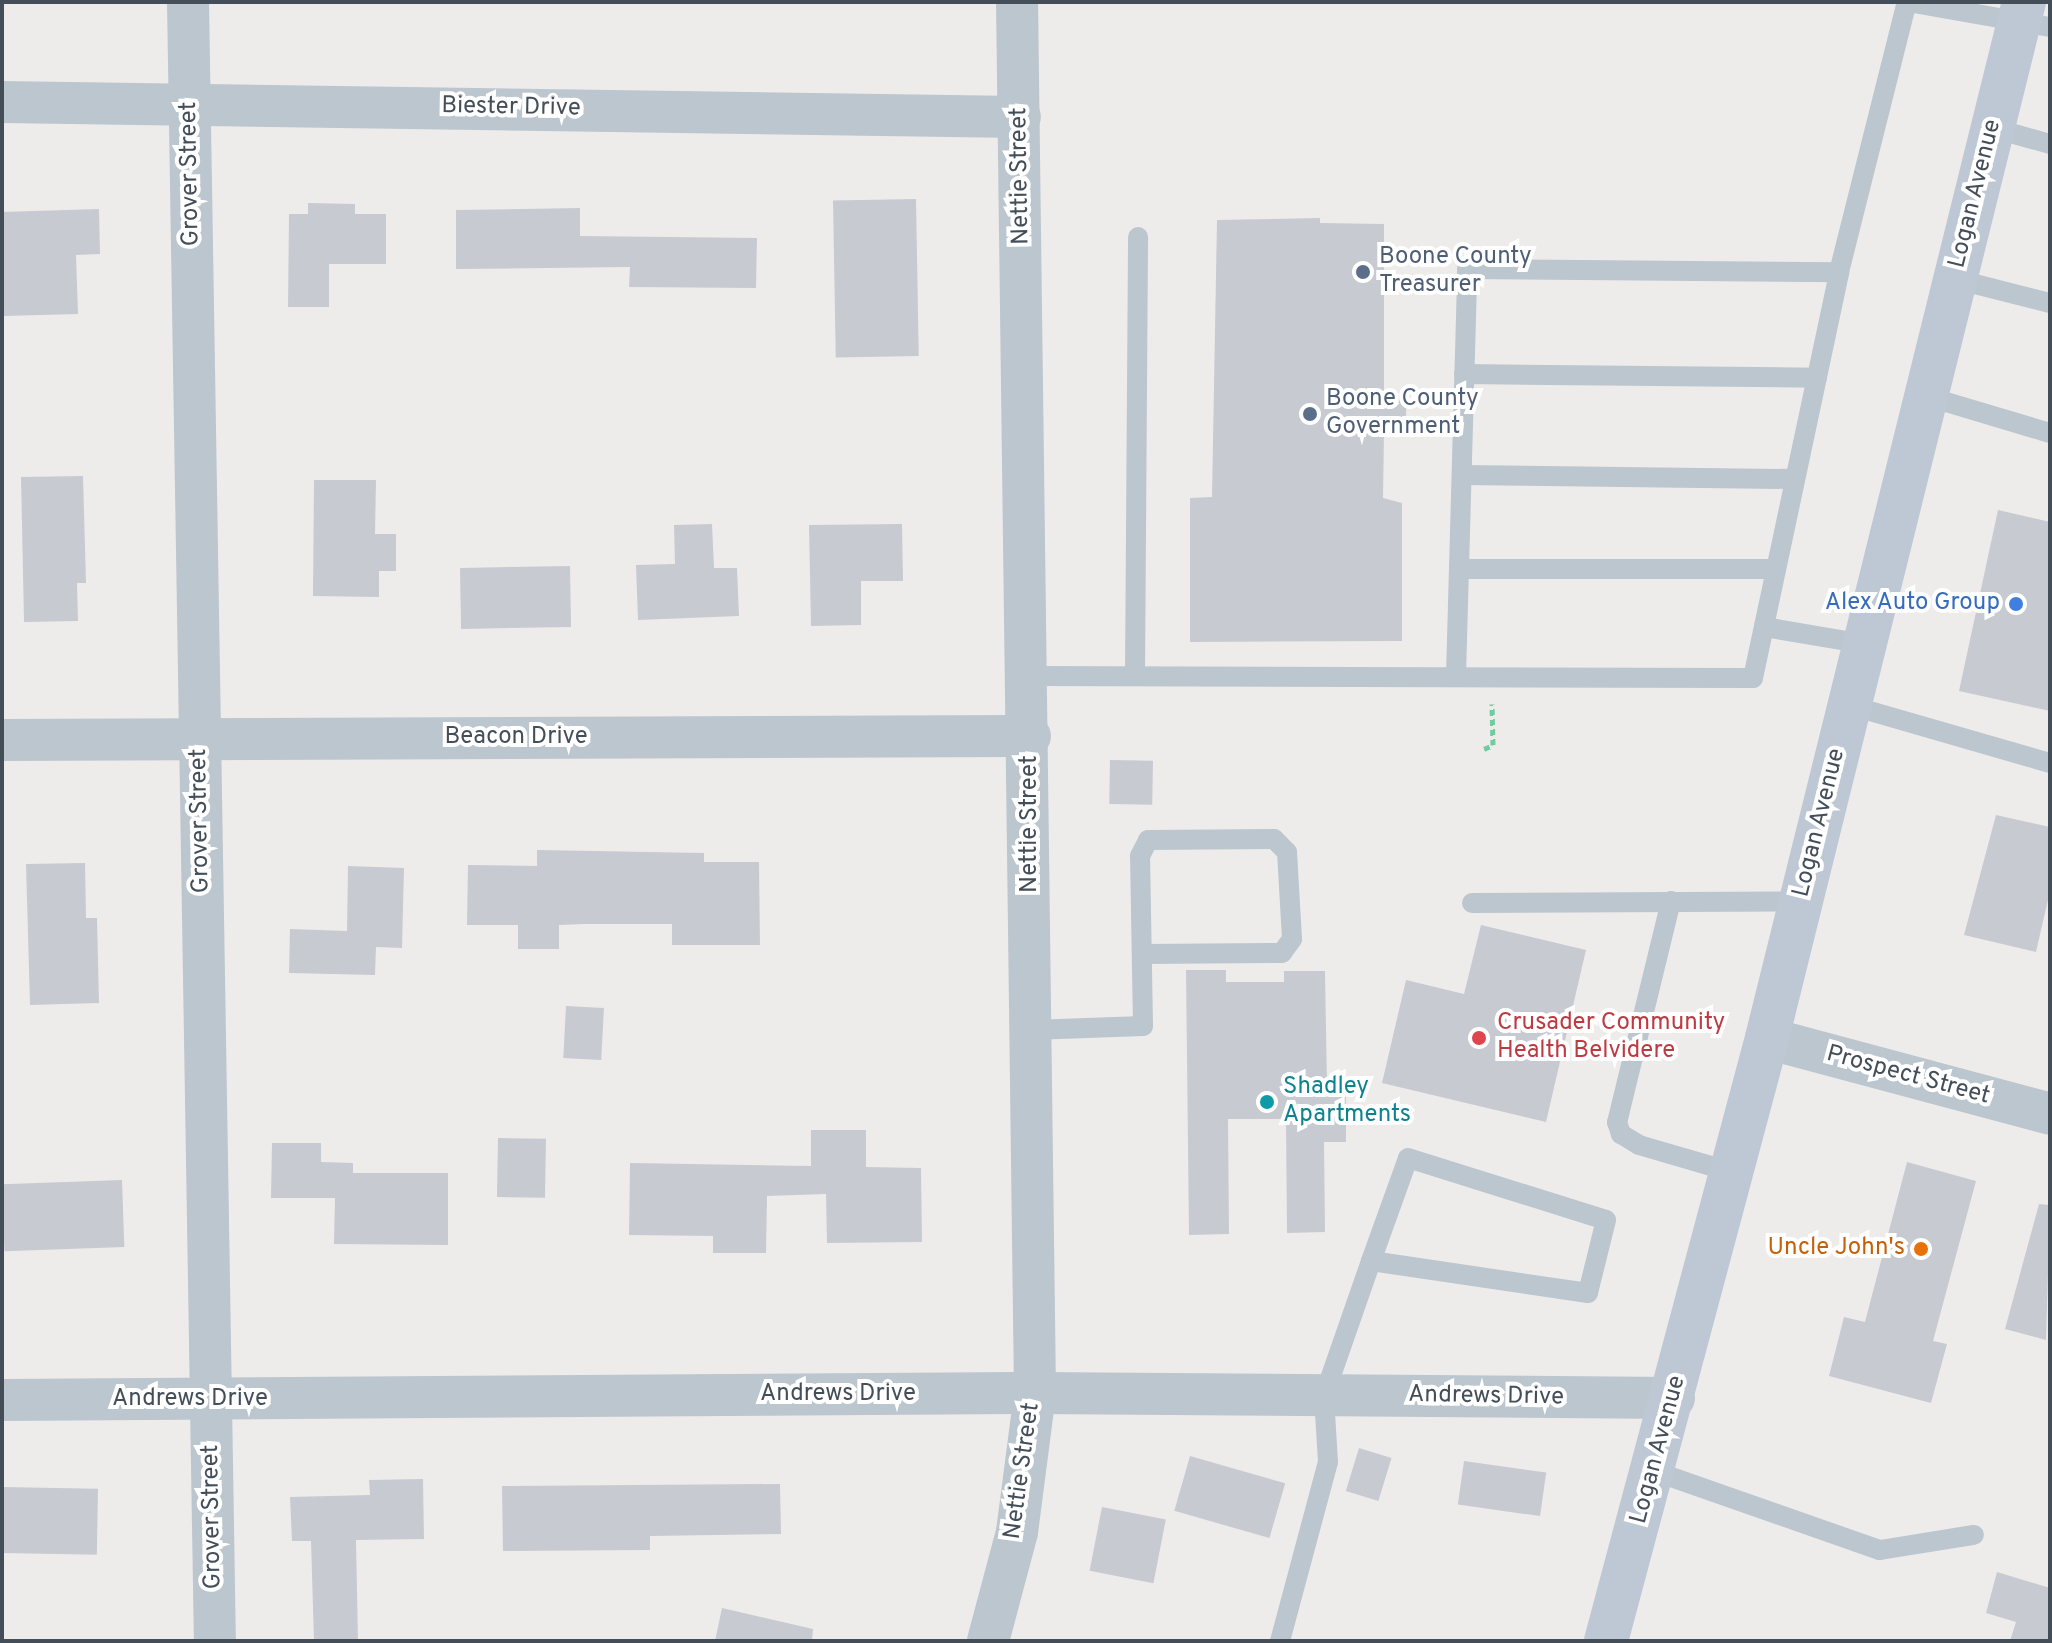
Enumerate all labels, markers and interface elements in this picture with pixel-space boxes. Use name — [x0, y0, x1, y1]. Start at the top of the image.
street label: Biester Drive — [441, 92, 581, 124]
street label: Grover Street — [175, 101, 207, 247]
street label: Nettie Street — [1005, 107, 1037, 245]
street label: Logan Avenue — [1943, 116, 2009, 272]
place label: Boone County Treasurer — [1379, 244, 1532, 300]
marker: Boone County Treasurer — [1354, 263, 1372, 281]
place label: Boone County Government — [1326, 386, 1479, 442]
marker: Boone County Government — [1301, 405, 1319, 423]
place label: Alex Auto Group — [1824, 590, 2000, 618]
marker: Alex Auto Group — [2007, 595, 2025, 613]
street label: Beacon Drive — [444, 724, 588, 752]
street label: Logan Avenue — [1787, 745, 1853, 901]
street label: Grover Street — [185, 748, 217, 894]
street label: Nettie Street — [1017, 755, 1045, 893]
place label: Crusader Community Health Belvidere — [1497, 1010, 1725, 1066]
marker: Crusader Community Health Belvidere — [1468, 1027, 1490, 1049]
street label: Prospect Street — [1823, 1040, 1993, 1112]
place label: Shadley Apartments — [1283, 1074, 1411, 1130]
marker: Shadley Apartments — [1258, 1093, 1276, 1111]
place label: Uncle John's — [1768, 1235, 1905, 1263]
marker: Uncle John's — [1912, 1240, 1930, 1258]
street label: Logan Avenue — [1625, 1372, 1693, 1528]
street label: Andrews Drive — [760, 1381, 916, 1409]
street label: Andrews Drive — [1408, 1381, 1564, 1413]
street label: Andrews Drive — [112, 1386, 268, 1414]
street label: Nettie Street — [999, 1401, 1047, 1541]
street label: Grover Street — [197, 1444, 229, 1590]

